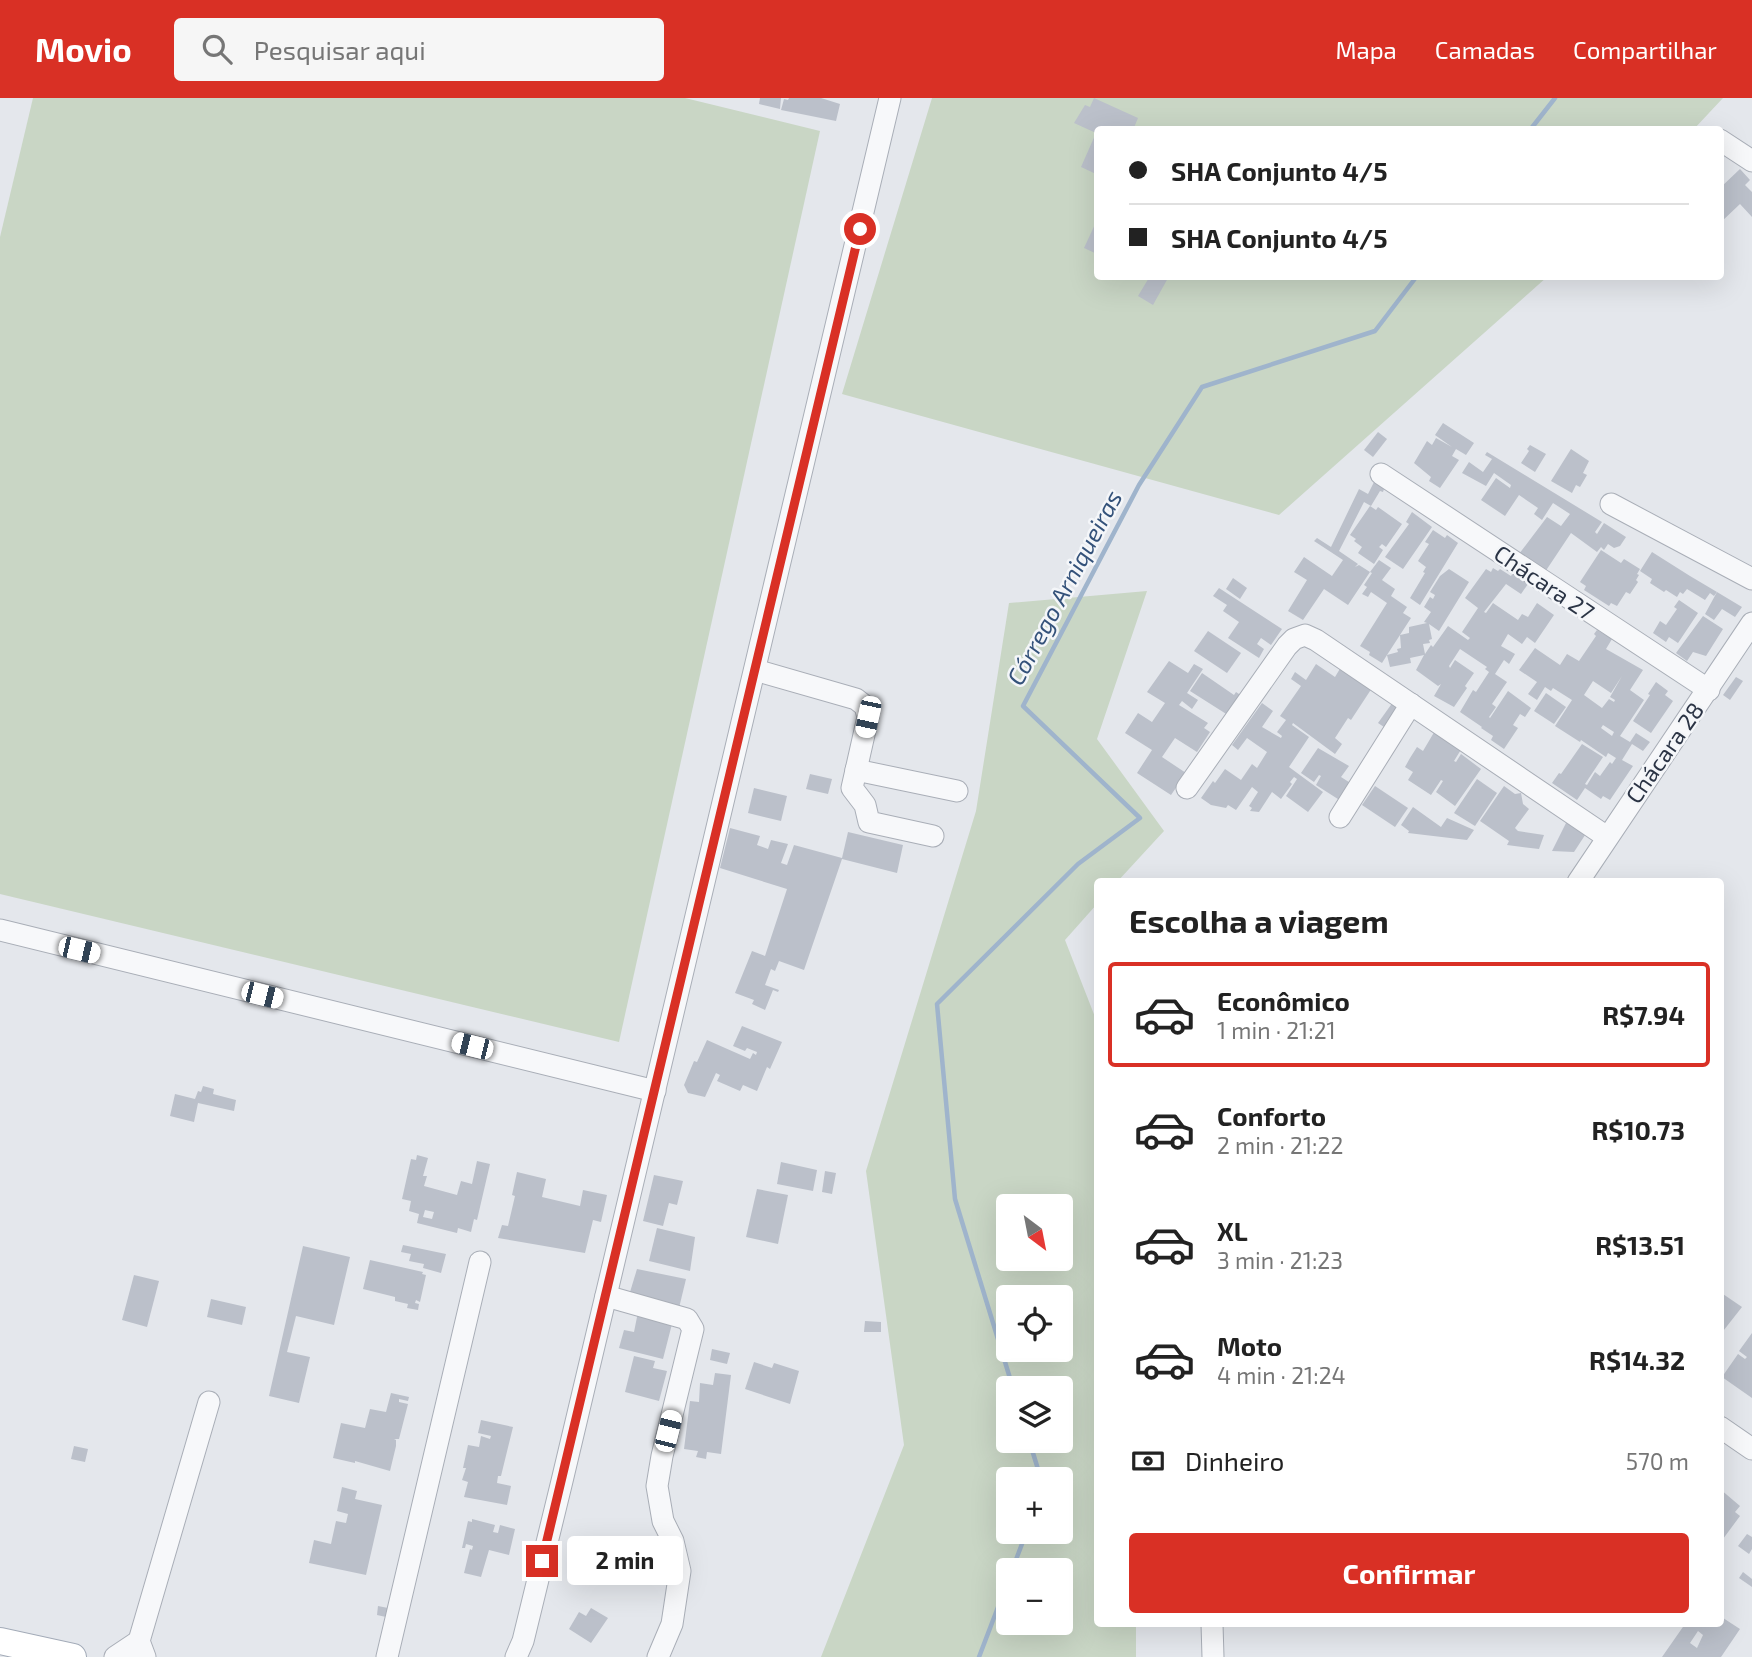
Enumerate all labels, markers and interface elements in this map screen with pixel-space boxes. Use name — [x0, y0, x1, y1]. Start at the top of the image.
search box — [174, 18, 664, 81]
text: Movio — [35, 29, 132, 69]
icon: search — [198, 30, 236, 68]
text: Pesquisar aqui — [254, 34, 426, 65]
text: Mapa — [1335, 35, 1397, 64]
text: Camadas — [1435, 35, 1535, 64]
text: Compartilhar — [1573, 35, 1717, 64]
text: SHA Conjunto 4/5 — [1171, 155, 1388, 186]
route start — [844, 213, 876, 245]
text: SHA Conjunto 4/5 — [1171, 222, 1388, 253]
water label: Córrego Arniqueiras — [1000, 485, 1127, 690]
street label: Chácara 27 — [1489, 539, 1600, 626]
car — [854, 694, 883, 740]
street label: Chácara 28 — [1619, 697, 1709, 808]
text: Escolha a viagem — [1129, 901, 1389, 939]
car — [57, 935, 102, 965]
car — [240, 980, 285, 1010]
icon: car — [1133, 983, 1196, 1046]
text: Econômico — [1217, 985, 1350, 1016]
text: R$7.94 — [1602, 999, 1685, 1030]
text: 1 min · 21:21 — [1217, 1016, 1336, 1044]
car — [450, 1031, 495, 1061]
icon: car — [1133, 1098, 1196, 1161]
text: Conforto — [1217, 1100, 1326, 1131]
text: R$10.73 — [1591, 1114, 1685, 1145]
text: 2 min · 21:22 — [1217, 1131, 1343, 1159]
north arrow — [996, 1194, 1073, 1270]
map controls — [996, 1194, 1073, 1635]
icon: car — [1133, 1213, 1196, 1276]
text: XL — [1217, 1215, 1248, 1246]
text: R$13.51 — [1595, 1229, 1685, 1260]
text: 3 min · 21:23 — [1217, 1246, 1343, 1274]
button: locate — [996, 1285, 1073, 1362]
icon: car — [1133, 1328, 1196, 1391]
text: Moto — [1217, 1330, 1282, 1361]
text: R$14.32 — [1589, 1344, 1685, 1375]
text: 4 min · 21:24 — [1217, 1361, 1346, 1389]
button: layers — [996, 1376, 1073, 1453]
car — [653, 1408, 684, 1454]
icon: cash — [1129, 1442, 1167, 1480]
text: Dinheiro — [1185, 1445, 1284, 1476]
text: 570 m — [1626, 1447, 1689, 1475]
button: + — [996, 1467, 1073, 1544]
button: Confirmar — [1129, 1533, 1689, 1613]
callout: 2 min — [566, 1536, 682, 1586]
route end — [526, 1545, 558, 1577]
text: 2 min — [596, 1546, 654, 1574]
button: − — [996, 1558, 1073, 1635]

